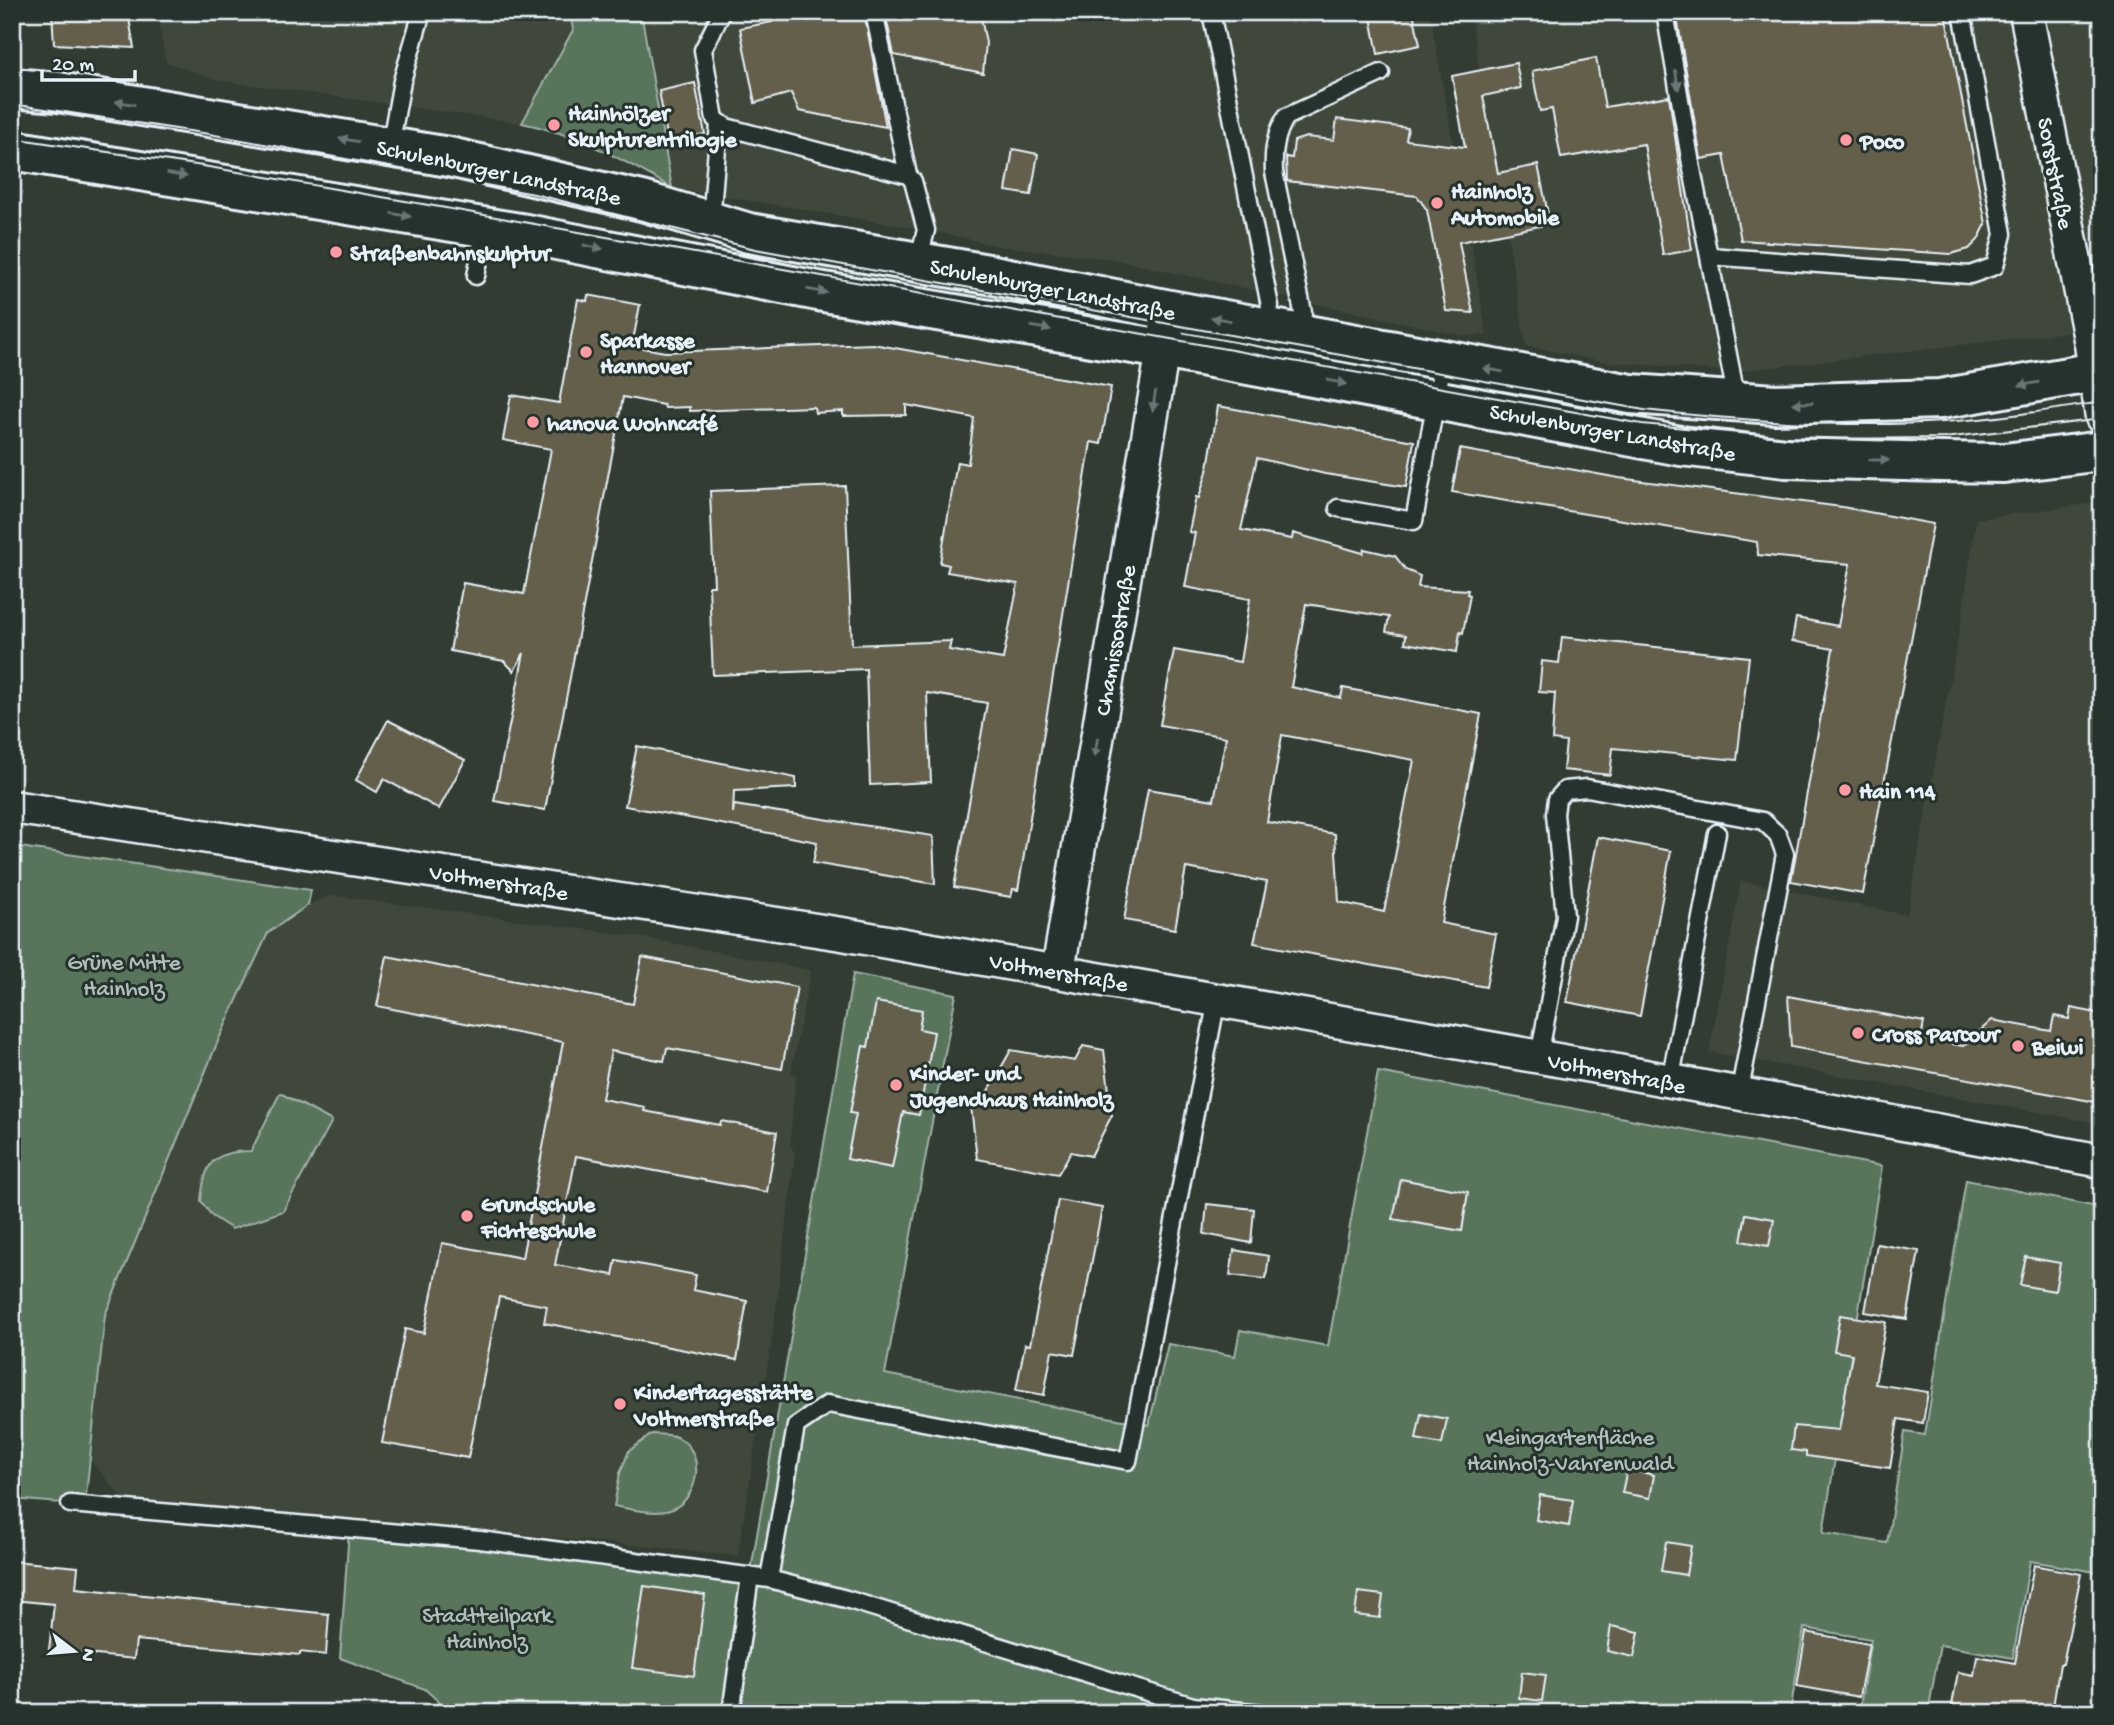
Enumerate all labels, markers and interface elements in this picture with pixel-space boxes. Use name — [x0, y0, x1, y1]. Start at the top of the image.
scale bar — [42, 38, 135, 82]
text: 20 m — [52, 54, 94, 79]
one-way arrow — [1672, 69, 1683, 91]
one-way arrow — [114, 97, 136, 108]
place label: Hainhölzer Skulpturentrilogie — [568, 102, 738, 155]
street label: Sorststraße — [2030, 116, 2078, 233]
marker: Hainhölzer Skulpturentrilogie — [546, 117, 562, 133]
place label: Poco — [1858, 130, 1904, 157]
marker: Poco — [1838, 132, 1854, 148]
one-way arrow — [338, 134, 360, 145]
street label: Schulenburger Landstraße — [374, 135, 624, 214]
one-way arrow — [166, 170, 188, 181]
place label: Hainholz Automobile — [1450, 180, 1560, 233]
marker: Hainholz Automobile — [1429, 195, 1445, 211]
one-way arrow — [390, 210, 412, 221]
one-way arrow — [583, 241, 605, 252]
place label: Straßenbahnskulptur — [350, 242, 553, 269]
marker: Straßenbahnskulptur — [328, 244, 344, 260]
street label: Schulenburger Landstraße — [927, 254, 1178, 329]
one-way arrow — [806, 285, 828, 296]
one-way arrow — [1210, 313, 1232, 324]
one-way arrow — [1030, 323, 1052, 334]
place label: Sparkasse Hannover — [600, 329, 696, 382]
marker: Sparkasse Hannover — [578, 344, 594, 360]
one-way arrow — [1482, 364, 1504, 375]
one-way arrow — [1326, 377, 1348, 388]
one-way arrow — [2018, 379, 2040, 390]
one-way arrow — [1148, 391, 1159, 413]
one-way arrow — [1791, 397, 1813, 409]
street label: Schulenburger Landstraße — [1487, 400, 1739, 470]
place label: hanova Wohncafé — [547, 412, 719, 439]
marker: hanova Wohncafé — [525, 414, 541, 430]
one-way arrow — [1868, 455, 1890, 466]
street label: Chamissostraße — [1091, 562, 1144, 718]
one-way arrow — [1090, 736, 1101, 758]
place label: Hain 114 — [1859, 780, 1936, 807]
marker: Hain 114 — [1837, 782, 1853, 798]
street label: Voltmerstraße — [426, 860, 571, 909]
street label: Voltmerstraße — [986, 949, 1131, 1000]
park label: Grüne Mitte Hainholz — [67, 951, 182, 1004]
place label: Cross Parcour — [1872, 1023, 2002, 1050]
marker: Cross Parcour — [1850, 1025, 1866, 1041]
place label: Beiwi — [2031, 1036, 2083, 1063]
marker: Beiwi — [2010, 1038, 2026, 1054]
street label: Voltmerstraße — [1544, 1049, 1689, 1102]
place label: Kinder- und Jugendhaus Hainholz — [909, 1062, 1115, 1115]
marker: Kinder- und Jugendhaus Hainholz — [888, 1077, 904, 1093]
place label: Grundschule Fichteschule — [480, 1193, 597, 1246]
marker: Grundschule Fichteschule — [459, 1208, 475, 1224]
place label: Kindertagesstätte Voltmerstraße — [633, 1381, 814, 1434]
marker: Kindertagesstätte Voltmerstraße — [612, 1396, 628, 1412]
park label: Kleingartenfläche Hainholz-Vahrenwald — [1467, 1426, 1675, 1479]
park label: Stadtteilpark Hainholz — [422, 1604, 554, 1657]
north arrow — [38, 1616, 108, 1686]
text: N — [74, 1646, 100, 1664]

